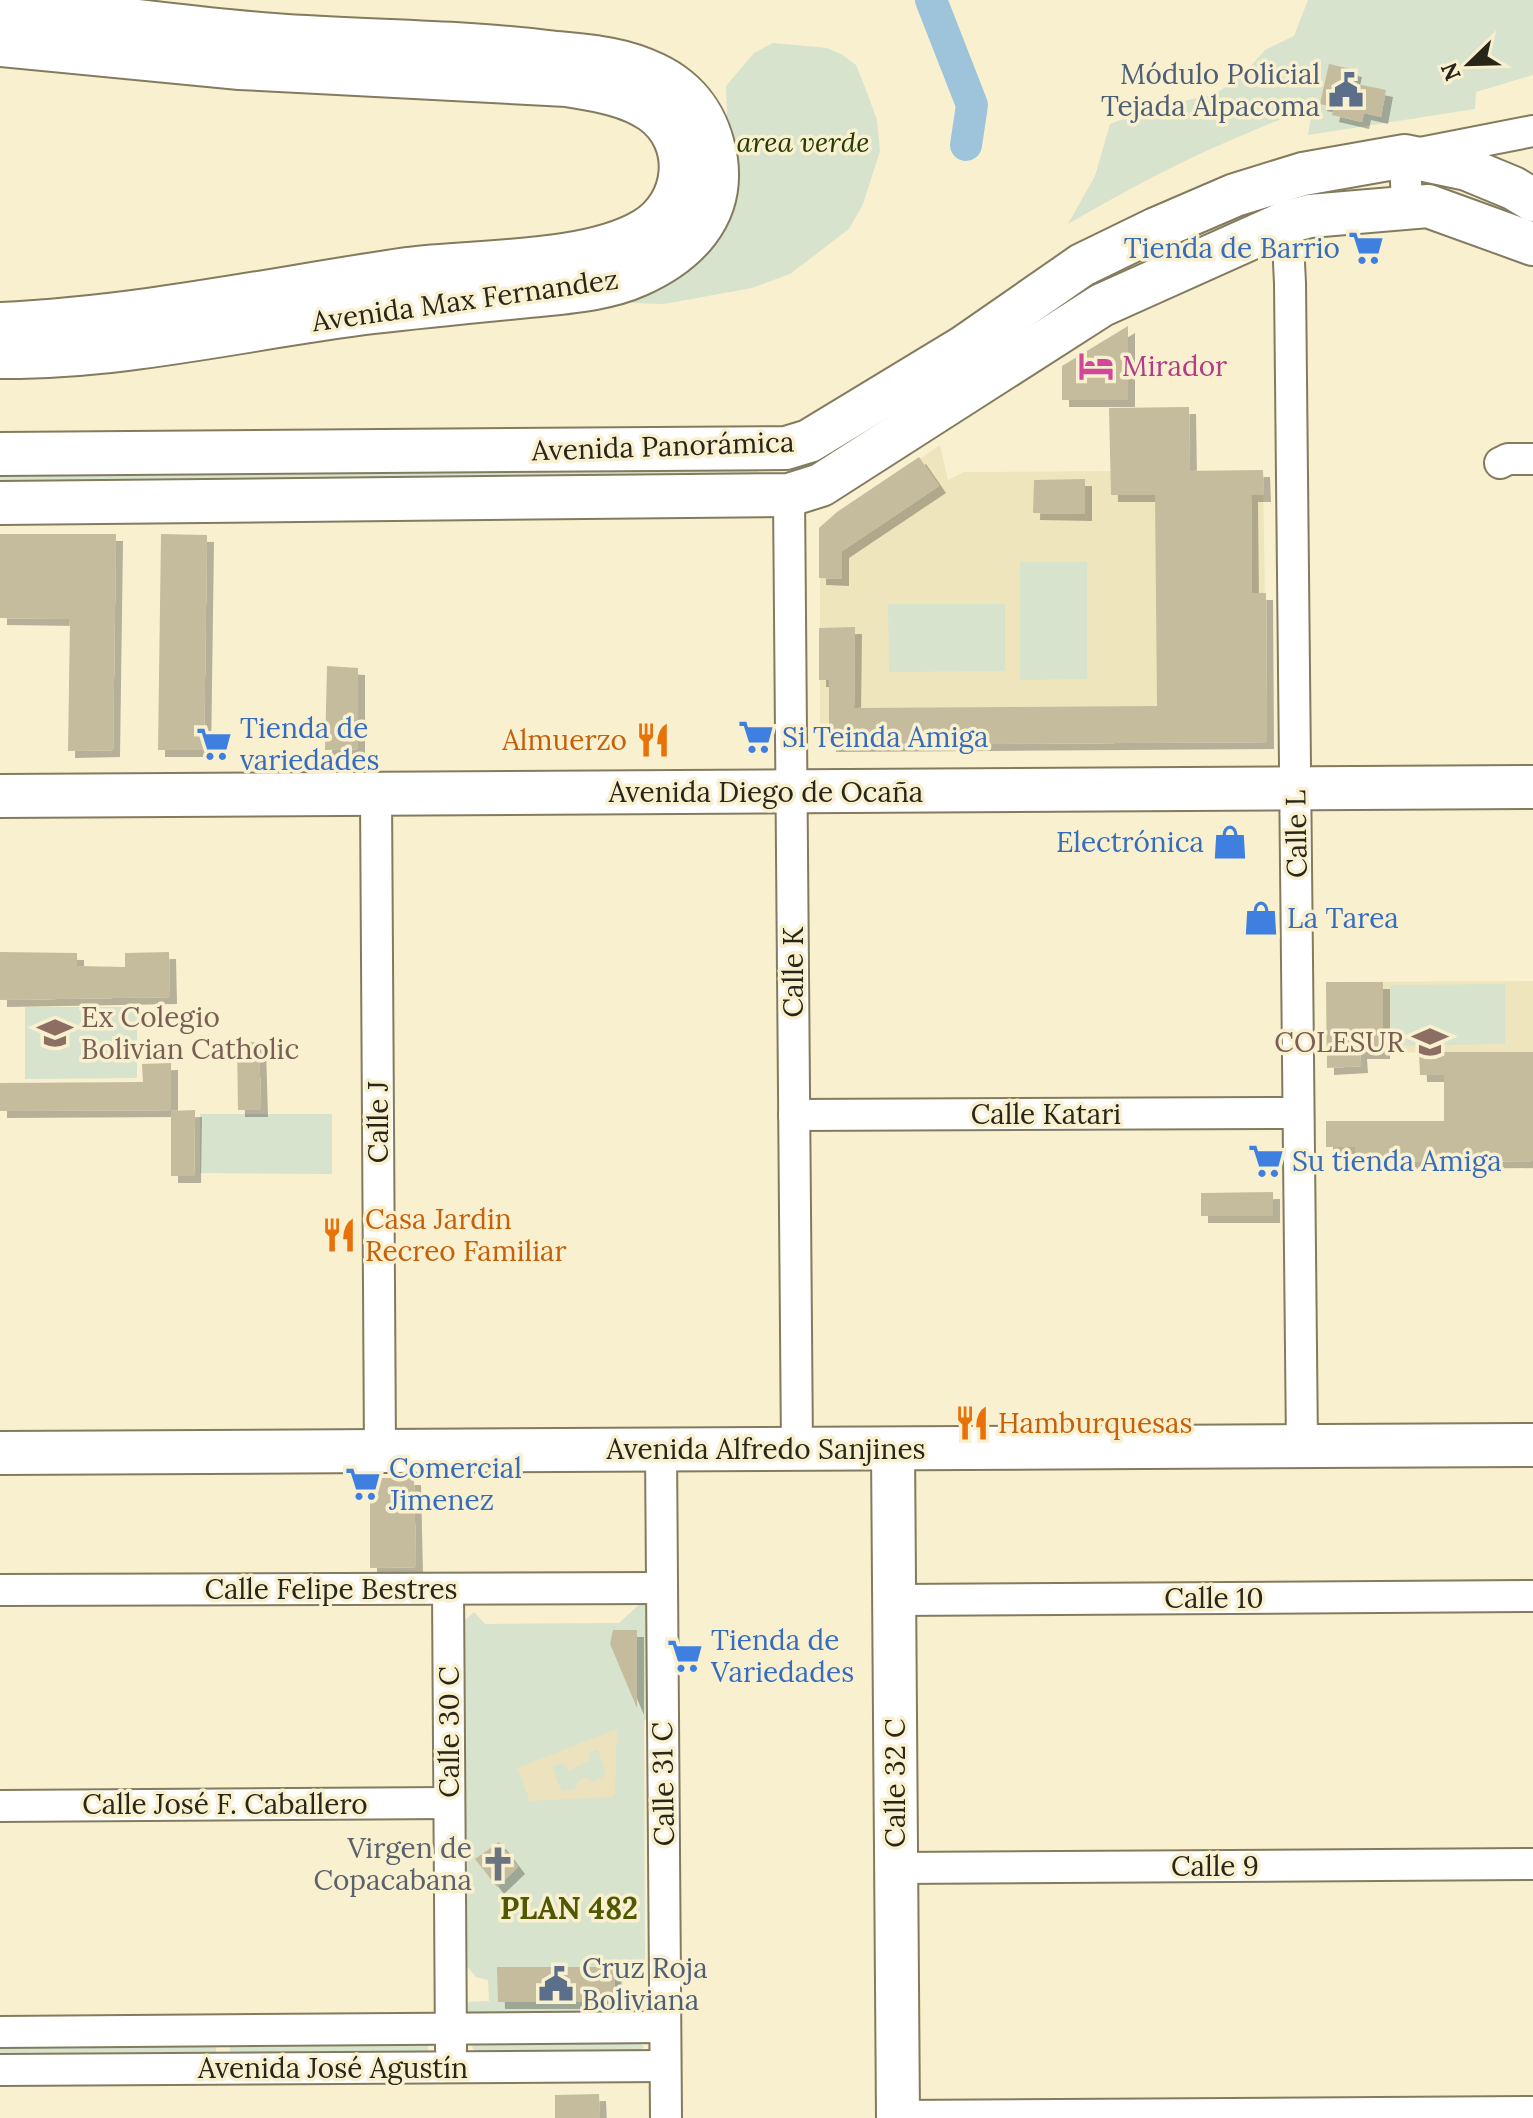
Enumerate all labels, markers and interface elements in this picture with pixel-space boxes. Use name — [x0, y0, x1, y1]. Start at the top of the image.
north arrow — [1429, 24, 1509, 104]
place label: Módulo Policial Tejada Alpacoma — [1101, 56, 1320, 124]
text: N — [1434, 59, 1467, 85]
public building icon: Módulo Policial Tejada Alpacoma — [1327, 71, 1365, 109]
park label: area verde — [736, 124, 870, 160]
supermarket icon: Tienda de Barrio — [1347, 229, 1385, 267]
place label: Tienda de Barrio — [1124, 230, 1340, 266]
street label: Avenida Max Fernandez — [309, 261, 620, 339]
hotel icon: Mirador — [1077, 347, 1115, 385]
place label: Mirador — [1122, 348, 1227, 384]
street label: Avenida Panorámica — [530, 423, 795, 469]
place label: Tienda de variedades — [240, 710, 379, 778]
supermarket icon: Si Teinda Amiga — [737, 718, 775, 756]
place label: Si Teinda Amiga — [782, 719, 988, 755]
restaurant icon: Almuerzo — [634, 721, 672, 759]
place label: Almuerzo — [501, 722, 627, 758]
supermarket icon: Tienda de variedades — [195, 725, 233, 763]
street label: Avenida Diego de Ocaña — [608, 774, 923, 810]
street label: Calle L — [1277, 790, 1315, 878]
shop icon: Electrónica — [1211, 823, 1249, 861]
place label: Electrónica — [1056, 824, 1204, 860]
shop icon: La Tarea — [1242, 899, 1280, 937]
place label: La Tarea — [1287, 900, 1399, 936]
street label: Calle K — [775, 927, 811, 1017]
place label: Ex Colegio Bolivian Catholic — [81, 999, 299, 1067]
school or university icon: Ex Colegio Bolivian Catholic — [36, 1014, 74, 1052]
school or university icon: COLESUR — [1411, 1023, 1449, 1061]
place label: COLESUR — [1274, 1024, 1404, 1060]
street label: Calle J — [360, 1081, 396, 1163]
street label: Calle Katari — [971, 1096, 1121, 1132]
supermarket icon: Su tienda Amiga — [1247, 1142, 1285, 1180]
place label: Su tienda Amiga — [1292, 1143, 1502, 1179]
place label: Casa Jardin Recreo Familiar — [365, 1201, 567, 1269]
restaurant icon: Casa Jardin Recreo Familiar — [320, 1216, 358, 1254]
restaurant icon: Hamburquesas — [953, 1404, 991, 1442]
place label: Hamburquesas — [998, 1405, 1192, 1441]
street label: Avenida Alfredo Sanjines — [605, 1431, 926, 1467]
place label: Comercial Jimenez — [388, 1450, 522, 1518]
supermarket icon: Comercial Jimenez — [344, 1465, 382, 1503]
street label: Calle Felipe Bestres — [204, 1571, 458, 1607]
street label: Calle 10 — [1164, 1580, 1264, 1616]
place label: Tienda de Variedades — [710, 1622, 854, 1690]
supermarket icon: Tienda de Variedades — [666, 1637, 704, 1675]
street label: Calle 30 C — [431, 1666, 467, 1798]
street label: Calle 32 C — [877, 1718, 913, 1848]
street label: Calle 31 C — [644, 1721, 682, 1847]
street label: Calle José F. Caballero — [82, 1786, 368, 1822]
place label: Virgen de Copacabana — [313, 1830, 472, 1898]
church icon: Virgen de Copacabana — [479, 1845, 517, 1883]
street label: Calle 9 — [1171, 1848, 1259, 1884]
district label: PLAN 482 — [500, 1889, 638, 1927]
place label: Cruz Roja Boliviana — [582, 1950, 708, 2018]
public building icon: Cruz Roja Boliviana — [537, 1965, 575, 2003]
street label: Avenida José Agustín — [197, 2050, 468, 2086]

